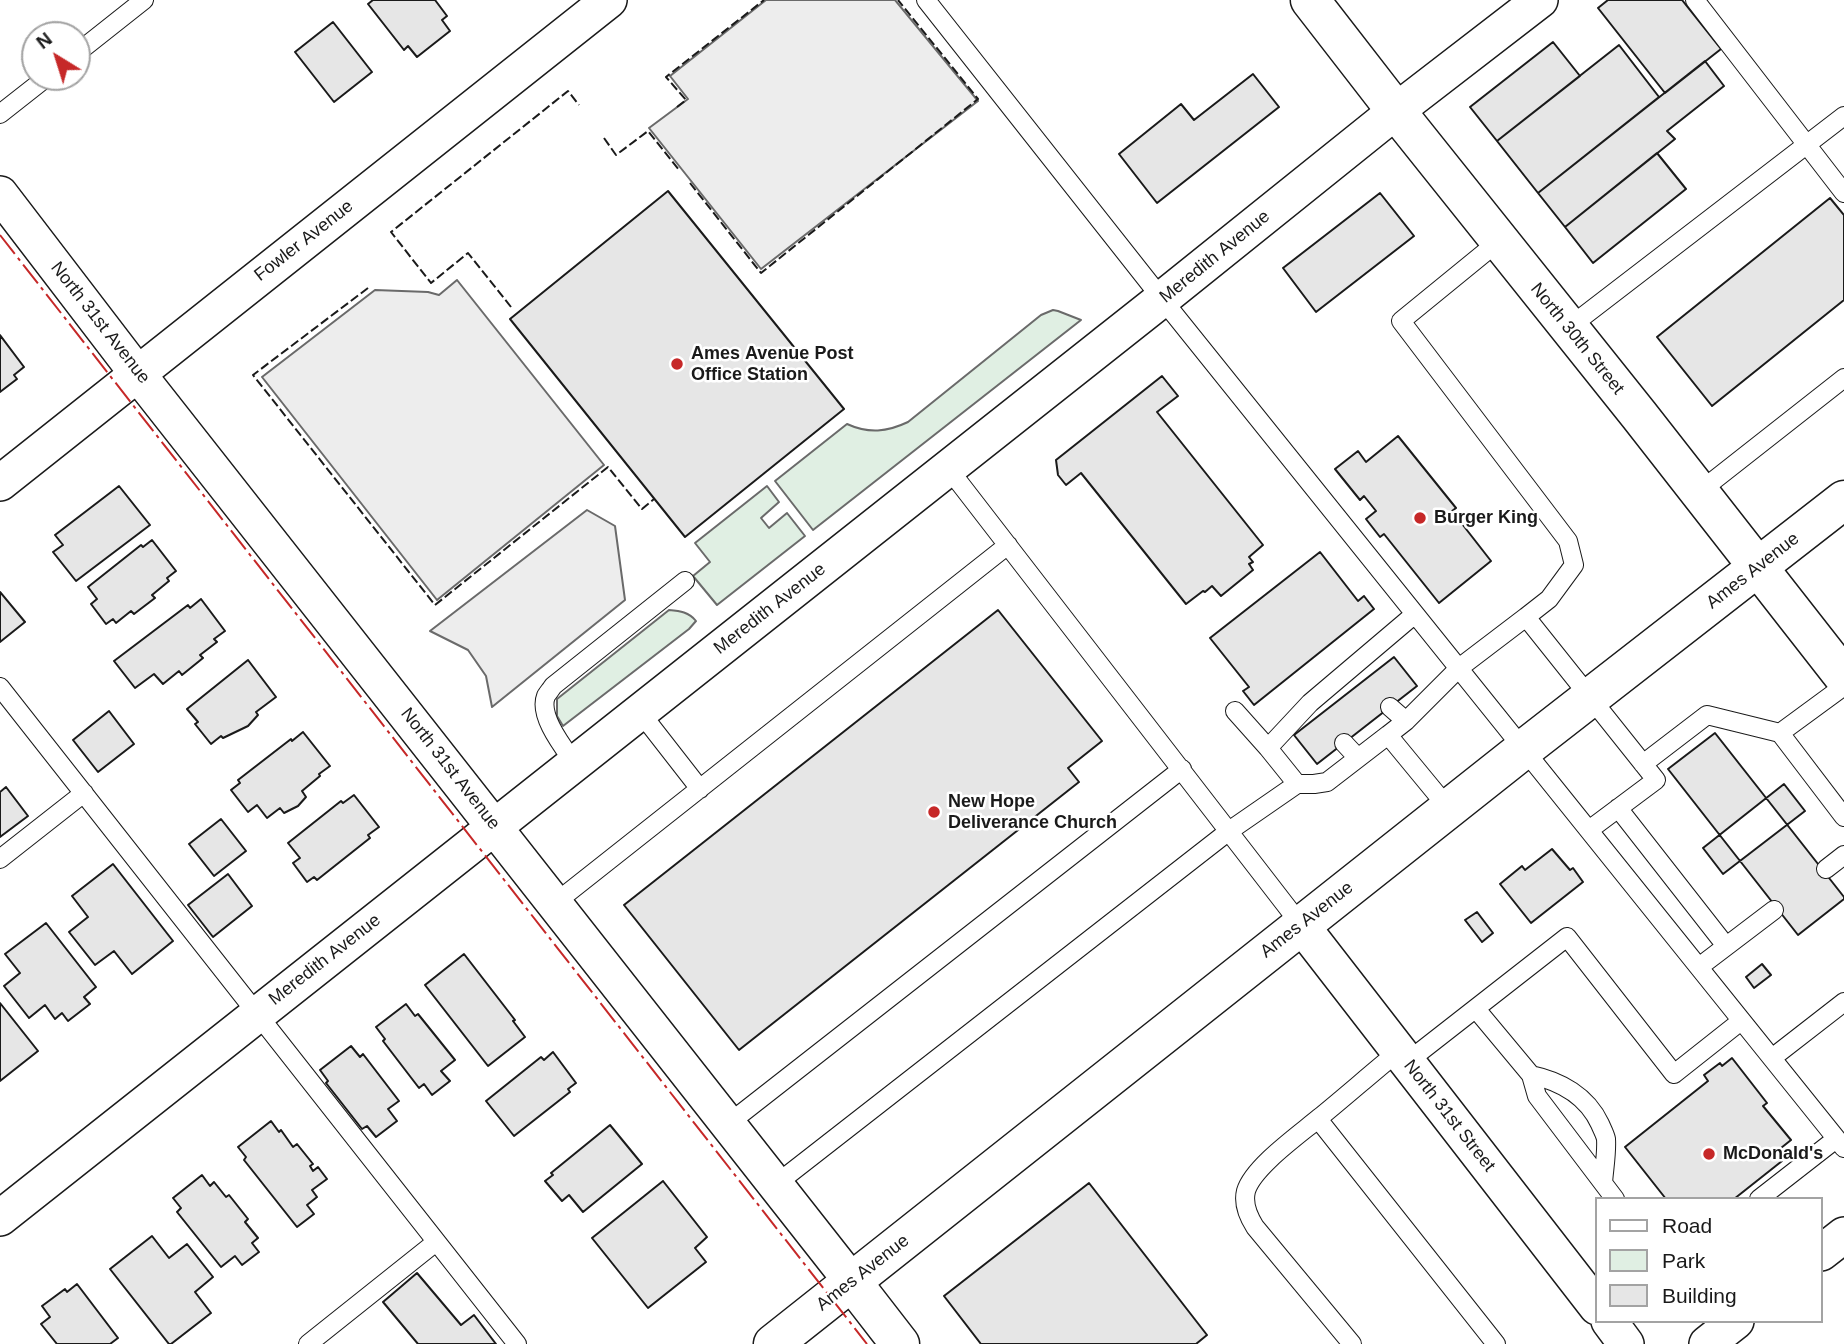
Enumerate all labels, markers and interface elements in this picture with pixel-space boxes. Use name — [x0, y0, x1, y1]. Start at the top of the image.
north arrow — [21, 21, 91, 91]
text: N — [32, 28, 56, 53]
street label: Fowler Avenue — [250, 196, 358, 286]
street label: Meredith Avenue — [1155, 206, 1275, 308]
street label: North 31st Avenue — [46, 258, 154, 388]
street label: North 30th Street — [1525, 279, 1629, 399]
place label: Ames Avenue Post Office Station — [691, 343, 853, 386]
marker: Ames Avenue Post Office Station — [669, 356, 685, 372]
place label: Burger King — [1434, 507, 1538, 529]
marker: Burger King — [1412, 510, 1428, 526]
street label: Ames Avenue — [1702, 528, 1804, 614]
street label: Meredith Avenue — [710, 559, 830, 659]
street label: North 31st Avenue — [396, 704, 504, 834]
place label: New Hope Deliverance Church — [948, 791, 1117, 834]
marker: New Hope Deliverance Church — [926, 804, 942, 820]
street label: Ames Avenue — [1256, 877, 1358, 963]
street label: Meredith Avenue — [265, 910, 385, 1010]
street label: North 31st Street — [1399, 1056, 1499, 1176]
place label: McDonald's — [1723, 1143, 1823, 1165]
marker: McDonald's — [1701, 1146, 1717, 1162]
legend — [1596, 1197, 1823, 1323]
text: Road — [1662, 1214, 1712, 1237]
street label: Ames Avenue — [812, 1230, 914, 1316]
text: Park — [1662, 1249, 1705, 1272]
text: Building — [1662, 1284, 1737, 1307]

